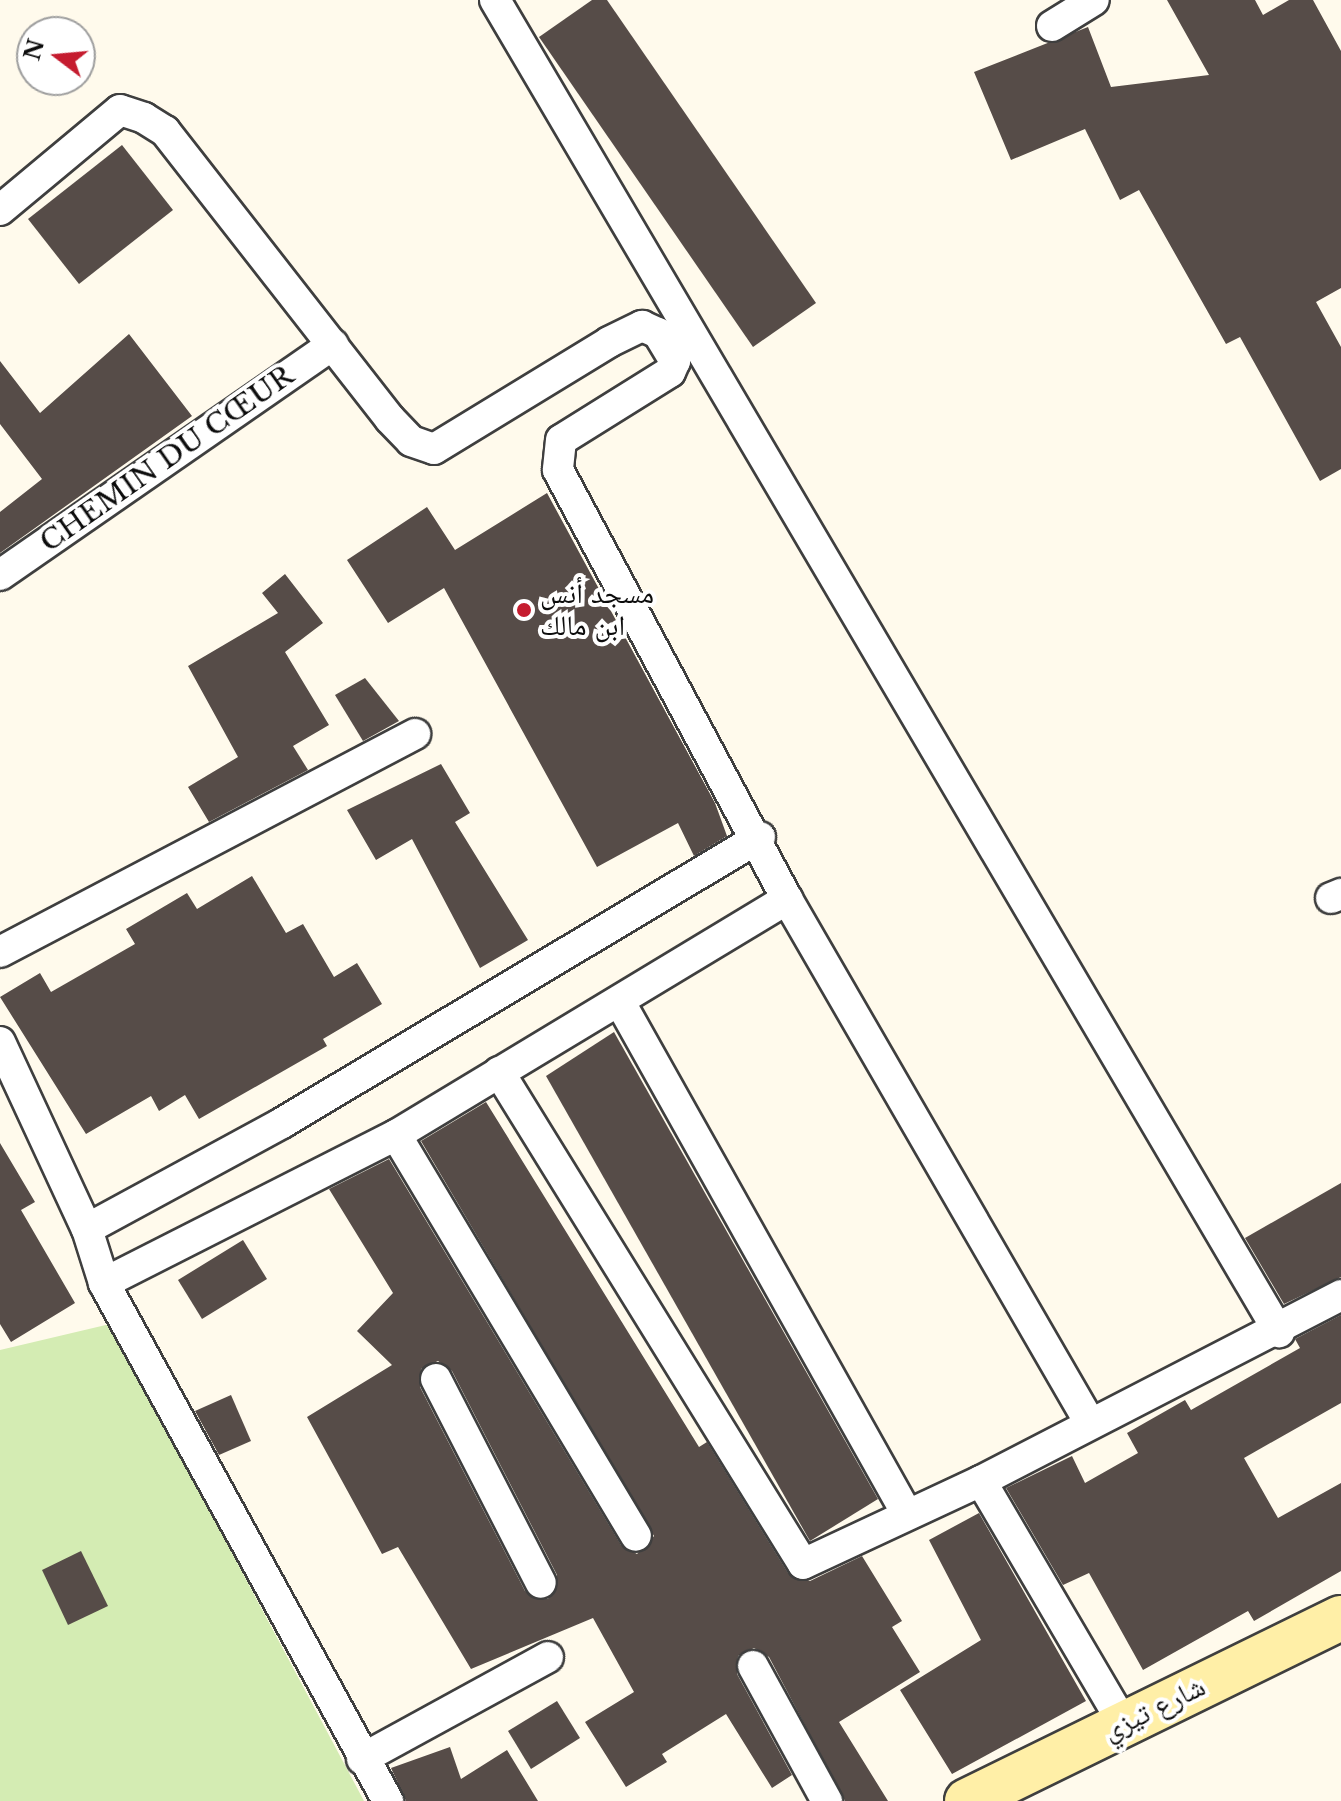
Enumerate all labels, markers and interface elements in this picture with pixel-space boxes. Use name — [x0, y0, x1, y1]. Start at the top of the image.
north arrow — [16, 16, 96, 96]
text: N — [19, 36, 50, 63]
street label: CHEMIN DU CŒUR — [34, 359, 300, 559]
place label: مسجد أنس ابن مالك — [540, 577, 654, 643]
marker: مسجد أنس ابن مالك — [515, 601, 533, 619]
street label: شارع تيزي — [1097, 1670, 1211, 1748]

